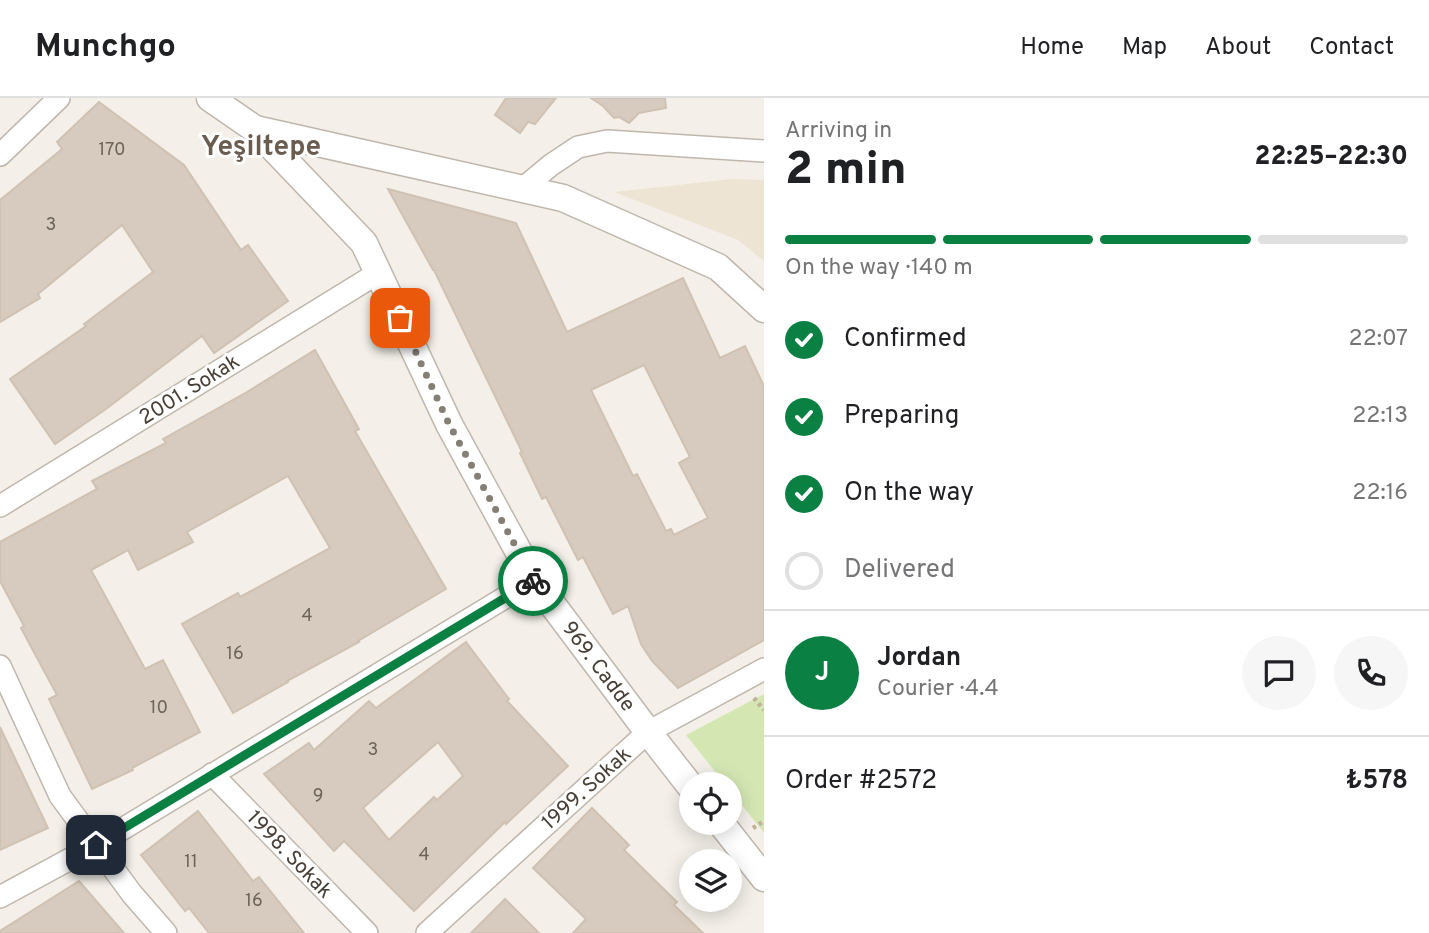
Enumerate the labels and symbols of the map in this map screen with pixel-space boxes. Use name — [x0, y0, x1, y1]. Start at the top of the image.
district label: Yeşiltepe — [201, 130, 321, 166]
house number: 170 — [98, 139, 126, 162]
house number: 3 — [46, 214, 56, 237]
pin — [370, 288, 430, 348]
street label: 2001. Sokak — [134, 349, 245, 432]
courier — [498, 546, 568, 616]
house number: 4 — [301, 605, 313, 628]
street label: 969. Cadde — [555, 616, 641, 718]
house number: 16 — [226, 643, 244, 666]
house number: 10 — [150, 697, 168, 720]
house number: 3 — [368, 739, 378, 762]
street label: 1999. Sokak — [536, 742, 638, 837]
house number: 9 — [313, 785, 323, 808]
street label: 1998. Sokak — [240, 805, 338, 905]
pin — [66, 815, 126, 875]
house number: 4 — [418, 844, 430, 867]
house number: 11 — [184, 851, 198, 874]
house number: 16 — [245, 890, 263, 913]

